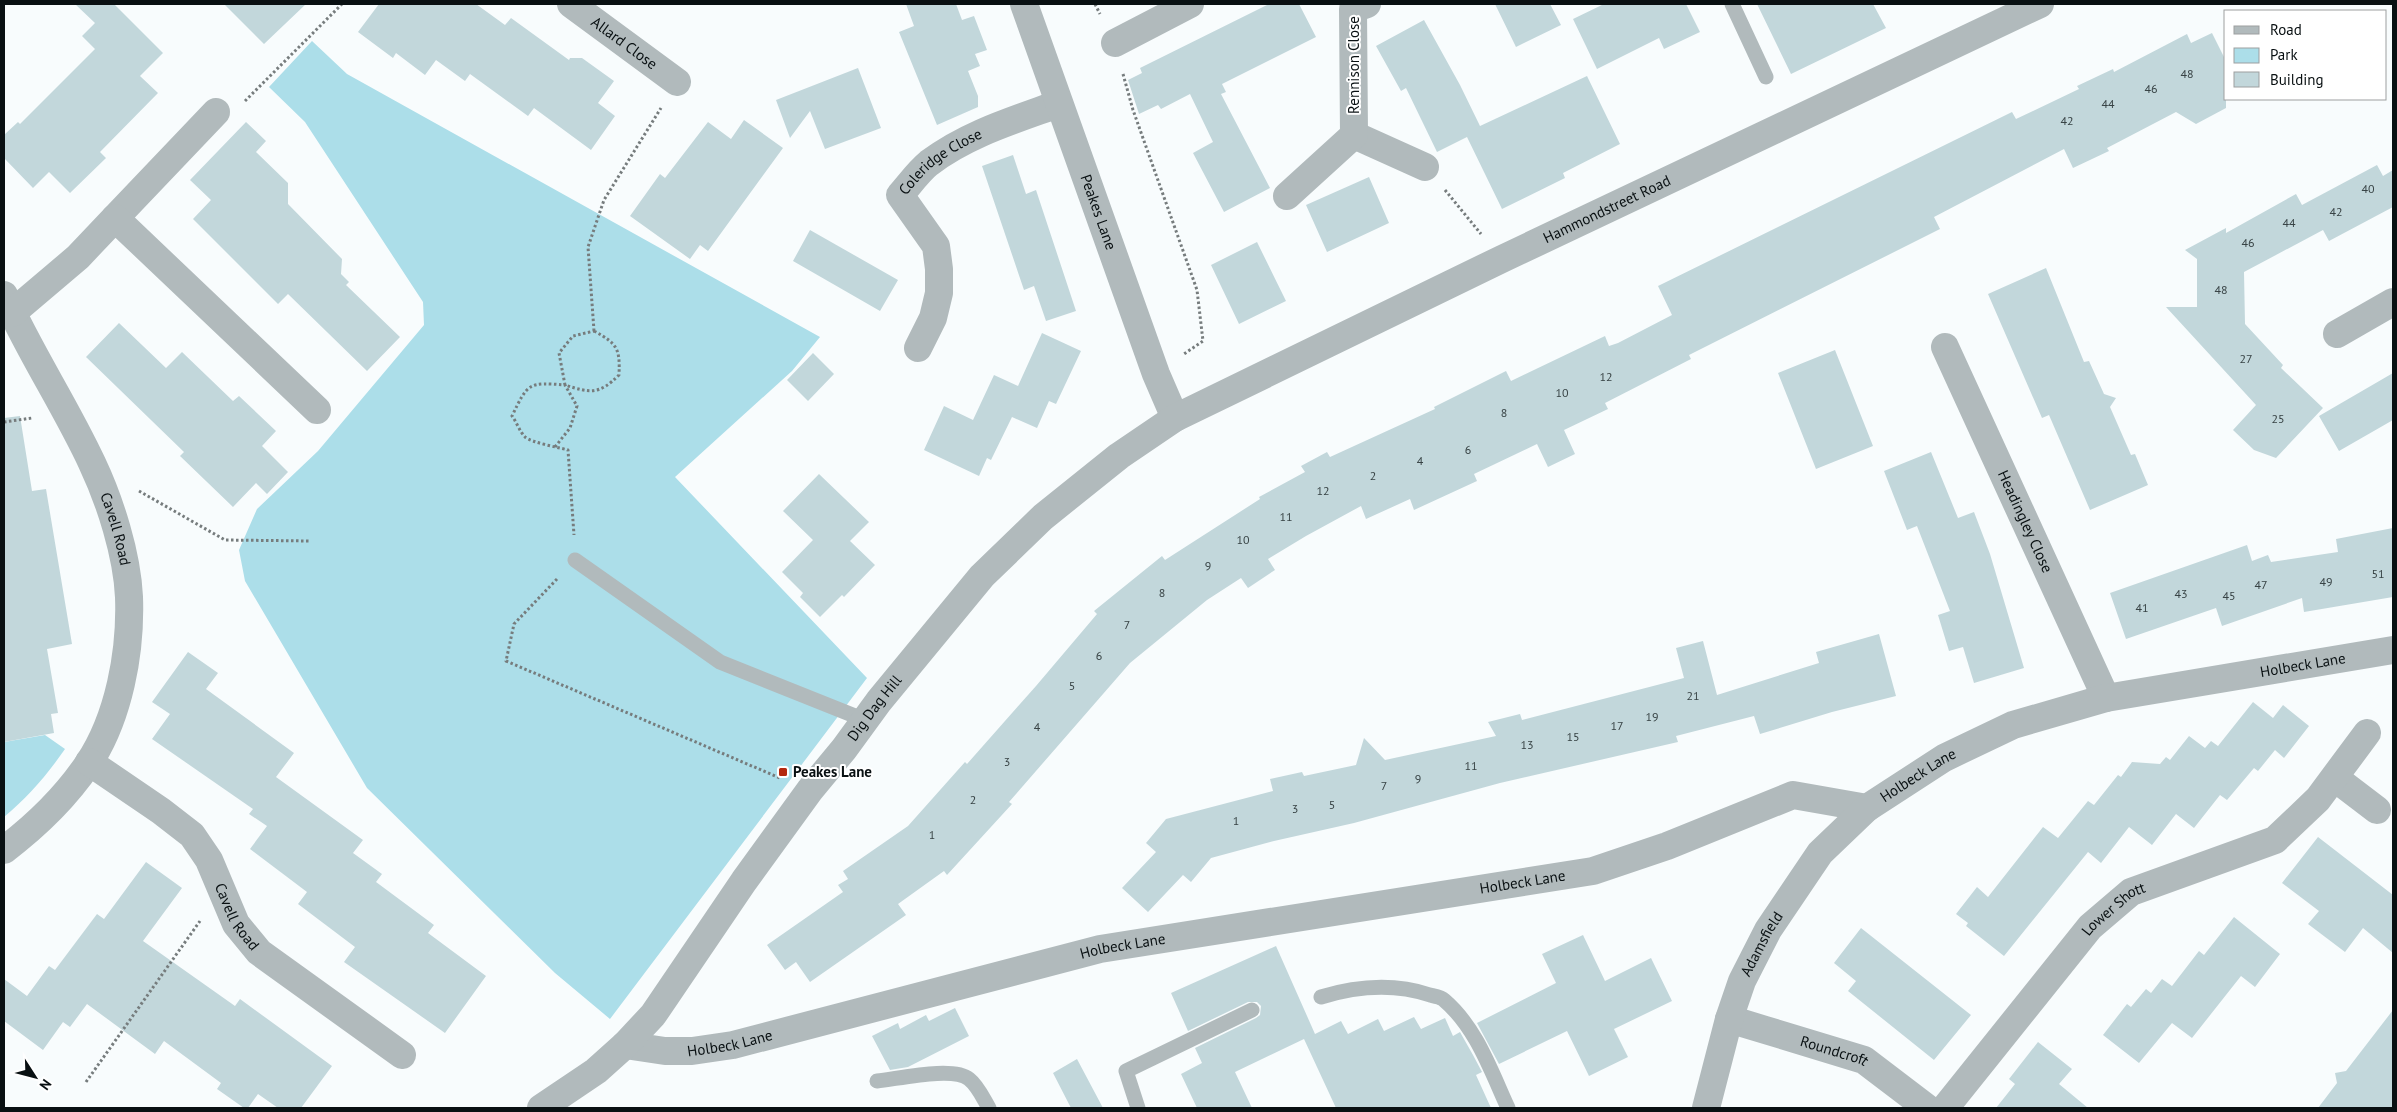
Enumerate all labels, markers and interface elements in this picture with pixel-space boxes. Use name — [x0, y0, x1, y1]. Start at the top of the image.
legend — [2224, 10, 2387, 100]
street label: Allard Close — [588, 12, 661, 73]
street label: Rennison Close — [1344, 16, 1363, 114]
text: Road — [2270, 20, 2302, 39]
text: Park — [2270, 45, 2298, 64]
house number: 48 — [2180, 66, 2194, 81]
text: Building — [2270, 70, 2324, 89]
house number: 46 — [2144, 81, 2158, 96]
house number: 44 — [2101, 96, 2115, 111]
house number: 42 — [2060, 113, 2074, 128]
street label: Coleridge Close — [894, 124, 985, 199]
street label: Hammondstreet Road — [1540, 171, 1673, 247]
street label: Peakes Lane — [1077, 172, 1121, 252]
house number: 40 — [2361, 181, 2375, 196]
house number: 42 — [2329, 204, 2343, 219]
house number: 44 — [2282, 215, 2296, 230]
house number: 46 — [2241, 235, 2255, 250]
house number: 48 — [2214, 282, 2228, 297]
house number: 27 — [2239, 351, 2253, 366]
house number: 12 — [1599, 369, 1613, 384]
house number: 10 — [1555, 385, 1569, 400]
house number: 8 — [1501, 405, 1507, 420]
house number: 25 — [2271, 411, 2285, 426]
house number: 6 — [1465, 442, 1471, 457]
house number: 4 — [1417, 453, 1424, 468]
street label: Headingley Close — [1994, 467, 2057, 576]
house number: 2 — [1370, 468, 1376, 483]
house number: 12 — [1316, 483, 1330, 498]
street label: Cavell Road — [96, 490, 135, 567]
house number: 11 — [1279, 509, 1293, 524]
house number: 10 — [1236, 532, 1250, 547]
house number: 9 — [1205, 558, 1211, 573]
house number: 51 — [2371, 566, 2385, 581]
house number: 49 — [2319, 574, 2333, 589]
house number: 47 — [2254, 577, 2268, 592]
house number: 8 — [1159, 585, 1165, 600]
house number: 43 — [2174, 586, 2188, 601]
house number: 45 — [2222, 588, 2236, 603]
house number: 41 — [2135, 600, 2149, 615]
house number: 7 — [1124, 617, 1130, 632]
house number: 6 — [1096, 648, 1102, 663]
street label: Holbeck Lane — [2259, 648, 2347, 681]
street label: Dig Dag Hill — [843, 670, 906, 745]
house number: 5 — [1069, 678, 1075, 693]
house number: 21 — [1686, 688, 1700, 703]
house number: 19 — [1645, 709, 1659, 724]
house number: 17 — [1610, 718, 1624, 733]
house number: 4 — [1034, 719, 1041, 734]
house number: 15 — [1566, 729, 1580, 744]
house number: 13 — [1520, 737, 1534, 752]
street label: Holbeck Lane — [1876, 744, 1959, 806]
house number: 3 — [1004, 754, 1010, 769]
house number: 11 — [1464, 758, 1478, 773]
place label: Peakes Lane — [793, 762, 872, 781]
marker: Peakes Lane — [777, 766, 789, 778]
house number: 9 — [1415, 771, 1421, 786]
house number: 7 — [1381, 778, 1387, 793]
house number: 2 — [970, 792, 976, 807]
house number: 5 — [1329, 797, 1335, 812]
house number: 3 — [1292, 801, 1298, 816]
house number: 1 — [1233, 813, 1239, 828]
house number: 1 — [929, 827, 935, 842]
street label: Holbeck Lane — [1478, 866, 1567, 898]
street label: Lower Shott — [2077, 878, 2148, 939]
street label: Cavell Road — [211, 880, 264, 954]
street label: Adamsfield — [1736, 908, 1787, 979]
street label: Holbeck Lane — [1078, 929, 1167, 963]
street label: Holbeck Lane — [686, 1025, 774, 1061]
street label: Roundcroft — [1798, 1031, 1873, 1070]
north arrow — [10, 1052, 60, 1102]
text: N — [36, 1076, 56, 1094]

